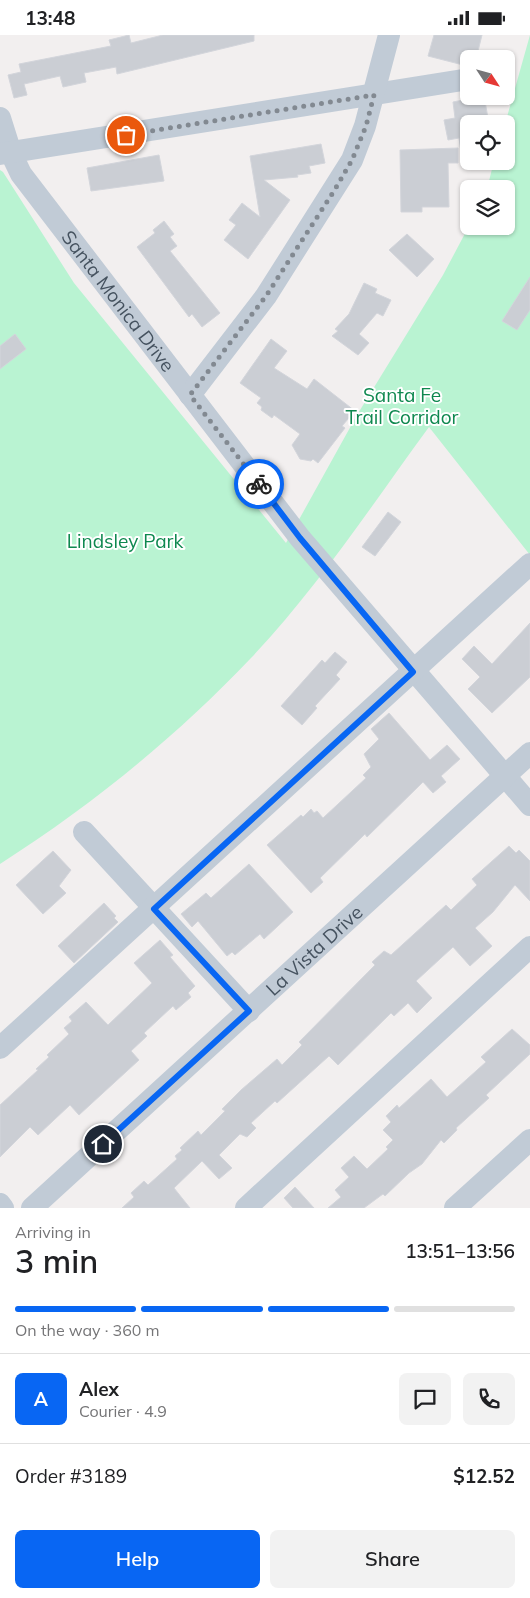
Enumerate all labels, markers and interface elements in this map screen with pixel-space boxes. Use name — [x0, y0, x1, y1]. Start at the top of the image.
text: 13:48 — [25, 6, 75, 30]
north arrow — [460, 50, 515, 105]
map controls — [460, 50, 515, 235]
pin — [105, 114, 147, 156]
button: locate — [460, 115, 515, 170]
icon: bag — [112, 121, 140, 149]
button: layers — [460, 180, 515, 235]
street label: Santa Monica Drive — [57, 226, 180, 377]
park label: Santa Fe Trail Corridor — [346, 383, 459, 429]
courier — [234, 459, 284, 509]
icon: bike — [245, 470, 273, 498]
park label: Lindsley Park — [67, 529, 184, 553]
street label: La Vista Drive — [261, 900, 367, 1001]
pin — [82, 1123, 124, 1165]
icon: home — [89, 1130, 117, 1158]
text: Arriving in — [15, 1222, 91, 1242]
text: 13:51–13:56 — [405, 1239, 515, 1263]
text: 3 min — [15, 1241, 98, 1281]
text: On the way · 360 m — [15, 1320, 160, 1340]
button: chat — [399, 1373, 451, 1425]
button: phone — [463, 1373, 515, 1425]
text: Alex — [79, 1377, 119, 1401]
text: A — [34, 1387, 48, 1411]
text: Courier · 4.9 — [79, 1401, 167, 1421]
text: Order #3189 — [15, 1464, 127, 1488]
text: $12.52 — [453, 1464, 515, 1488]
button: Help — [15, 1530, 260, 1588]
button: Share — [270, 1530, 515, 1588]

